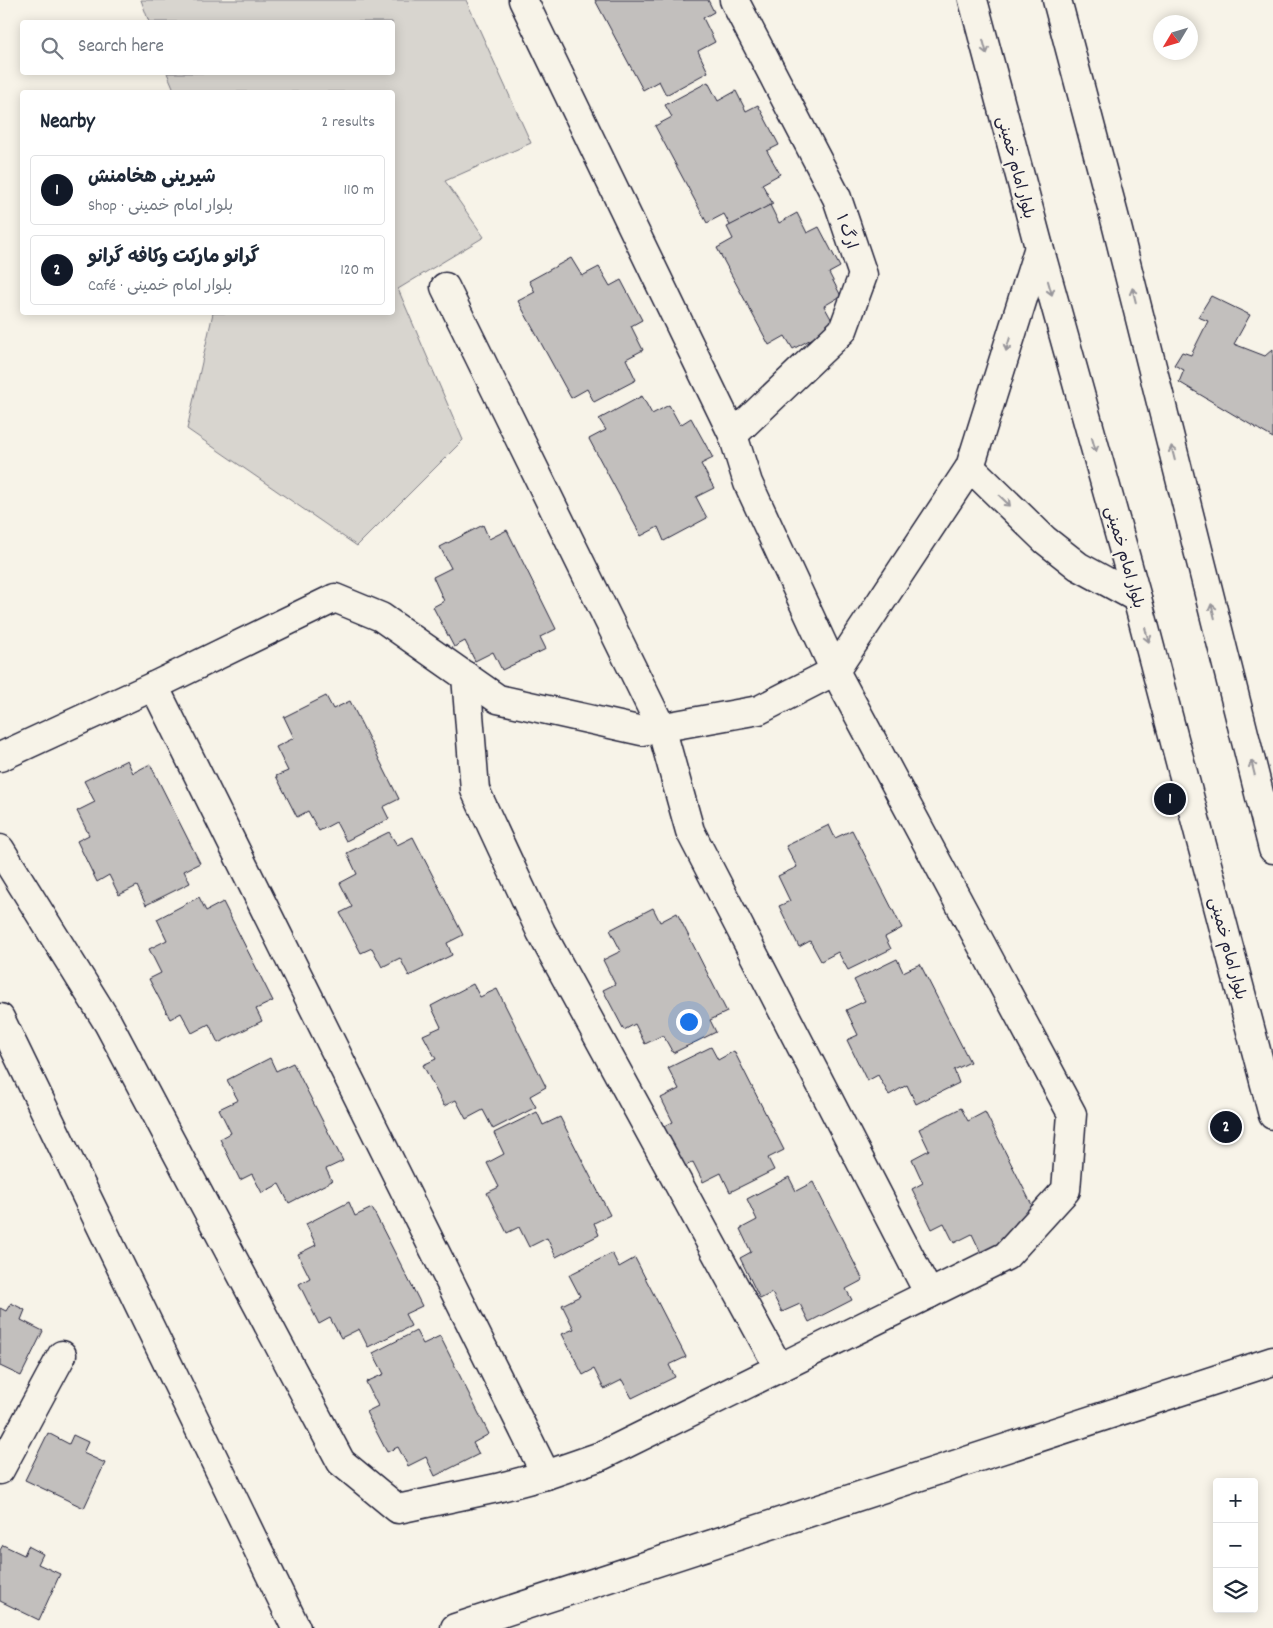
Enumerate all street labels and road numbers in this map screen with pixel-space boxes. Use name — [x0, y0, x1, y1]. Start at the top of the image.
street label: بلوار امام خمینی — [990, 114, 1039, 222]
street label: ارگ ۱ — [829, 211, 862, 252]
street label: بلوار امام خمینی — [1098, 504, 1149, 612]
street label: بلوار امام خمینی — [1202, 895, 1251, 1003]

